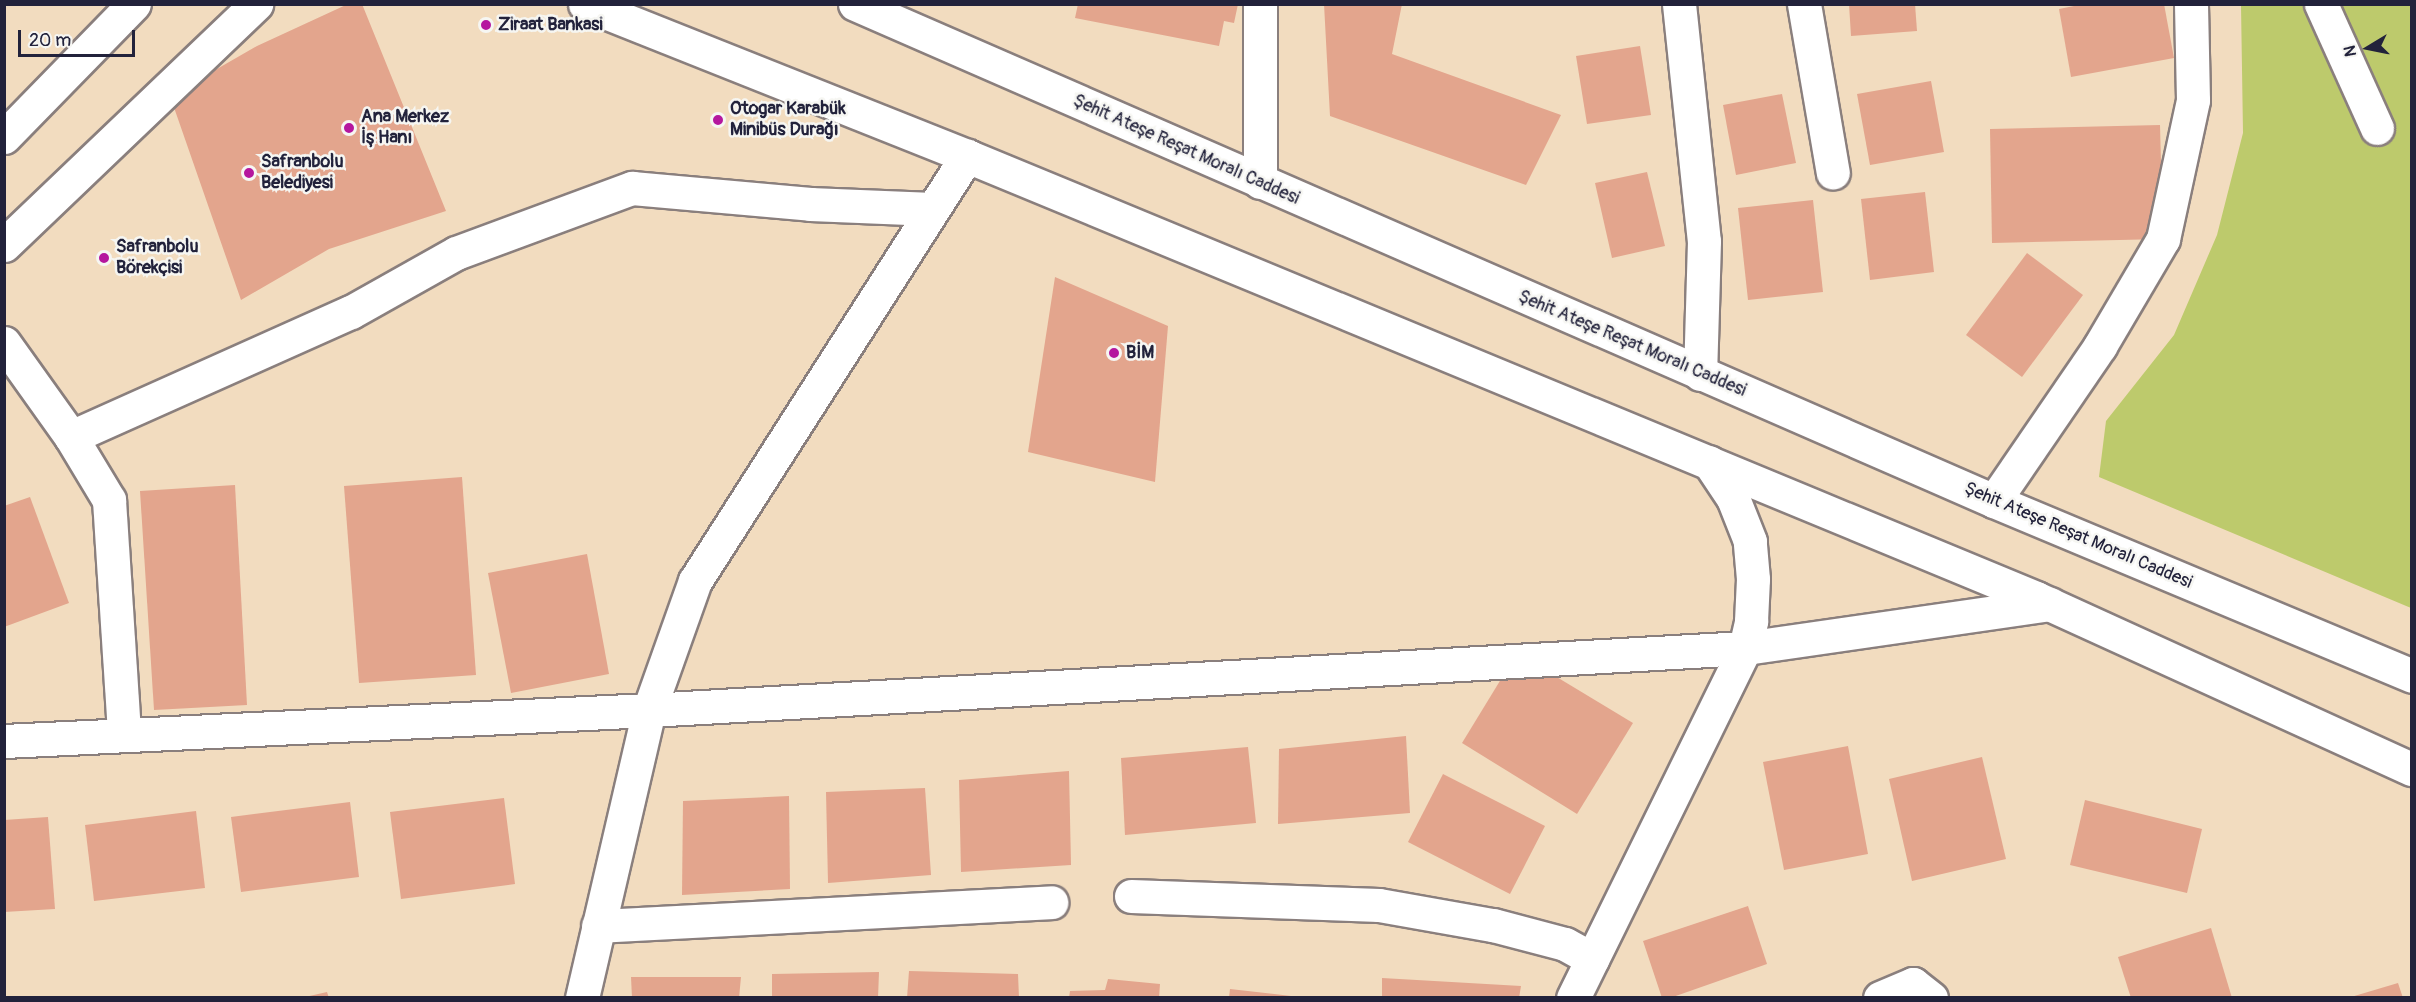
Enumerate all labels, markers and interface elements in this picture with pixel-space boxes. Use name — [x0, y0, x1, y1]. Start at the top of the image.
place label: Ziraat Bankasi — [498, 14, 603, 36]
scale bar — [21, 18, 138, 56]
marker: Ziraat Bankasi — [479, 18, 493, 32]
north arrow — [2338, 18, 2398, 78]
text: 20 m — [29, 29, 71, 52]
text: N — [2339, 44, 2361, 58]
street label: Şehit Ateşe Reşat Moralı Caddesi — [1070, 90, 1302, 210]
place label: Otogar Karabük Minibüs Durağı — [730, 99, 846, 142]
place label: Ana Merkez İş Hanı — [361, 107, 449, 150]
marker: Otogar Karabük Minibüs Durağı — [711, 113, 725, 127]
marker: Ana Merkez İş Hanı — [342, 121, 356, 135]
place label: Safranbolu Belediyesi — [261, 152, 343, 195]
marker: Safranbolu Belediyesi — [242, 166, 256, 180]
place label: Safranbolu Börekçisi — [116, 237, 198, 280]
marker: Safranbolu Börekçisi — [97, 251, 111, 265]
street label: Şehit Ateşe Reşat Moralı Caddesi — [1515, 286, 1749, 402]
place label: BİM — [1126, 342, 1154, 364]
marker: BİM — [1107, 346, 1121, 360]
street label: Şehit Ateşe Reşat Moralı Caddesi — [1961, 478, 2195, 594]

